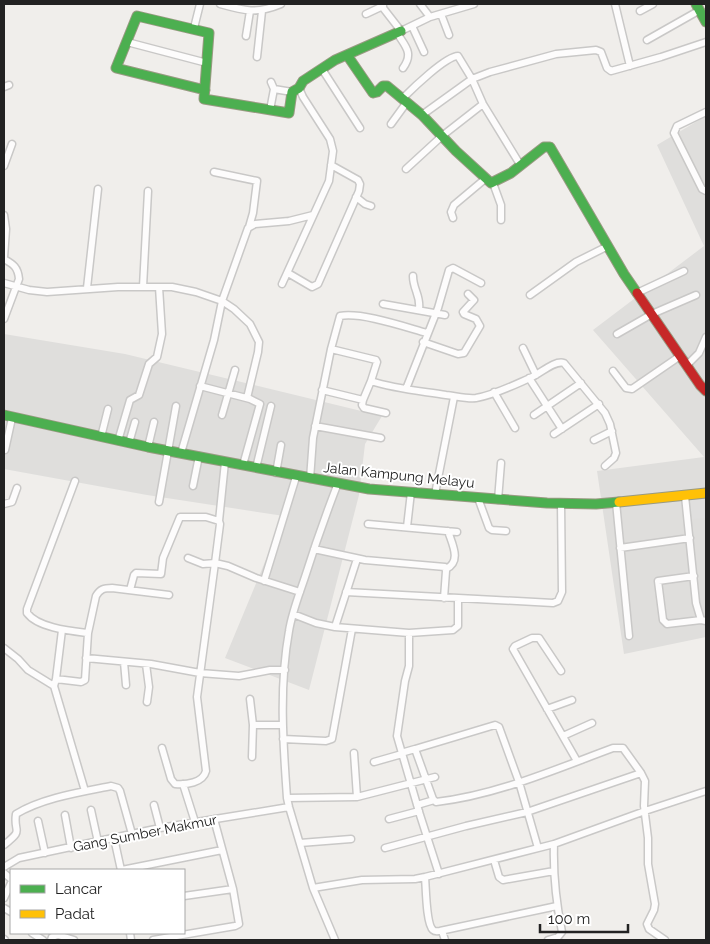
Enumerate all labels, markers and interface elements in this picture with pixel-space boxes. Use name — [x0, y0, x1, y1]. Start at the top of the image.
street label: Jalan Kampung Melayu — [323, 459, 475, 491]
street label: Gang Sumber Makmur — [72, 811, 218, 855]
legend — [10, 869, 185, 934]
text: Lancar — [55, 880, 103, 898]
scale bar — [540, 902, 628, 934]
text: Padat — [55, 905, 95, 923]
text: 100 m — [548, 910, 590, 928]

